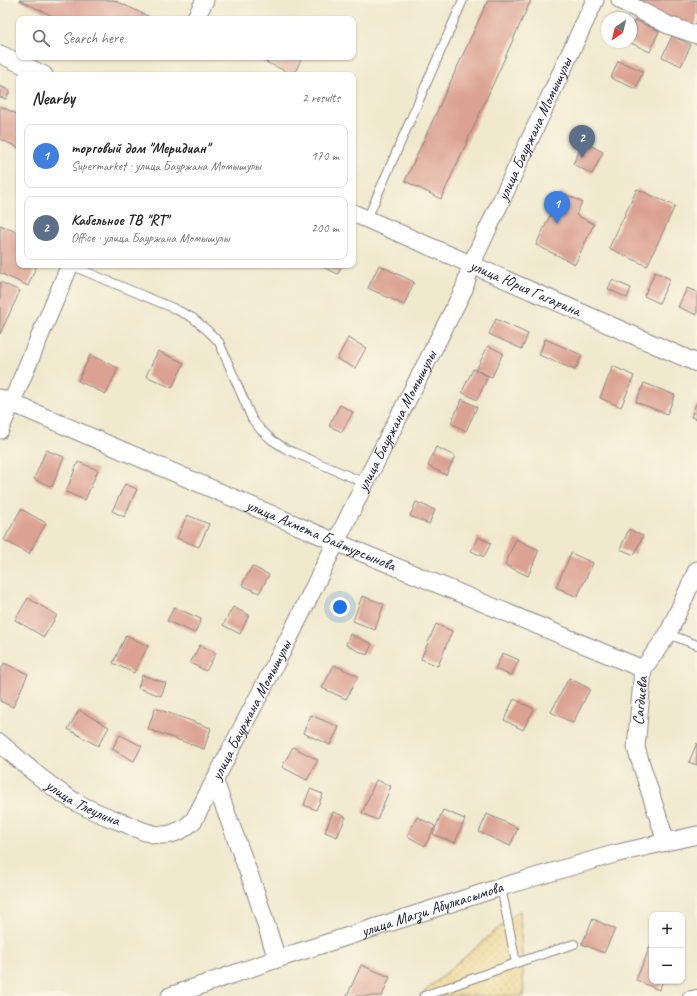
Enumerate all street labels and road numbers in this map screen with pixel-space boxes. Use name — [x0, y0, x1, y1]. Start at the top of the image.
street label: улица Бауржана Момышулы — [492, 53, 577, 204]
street label: улица Юрия Гагарина — [466, 255, 585, 322]
street label: улица Бауржана Момышулы — [352, 346, 442, 495]
street label: улица Ахмета Байтурсынова — [242, 494, 400, 576]
street label: улица Бауржана Момышулы — [206, 635, 297, 785]
street label: Сагдиева — [628, 675, 652, 726]
street label: улица Тлеулина — [41, 774, 124, 831]
street label: улица Магзи Абулкасымова — [358, 877, 507, 942]

